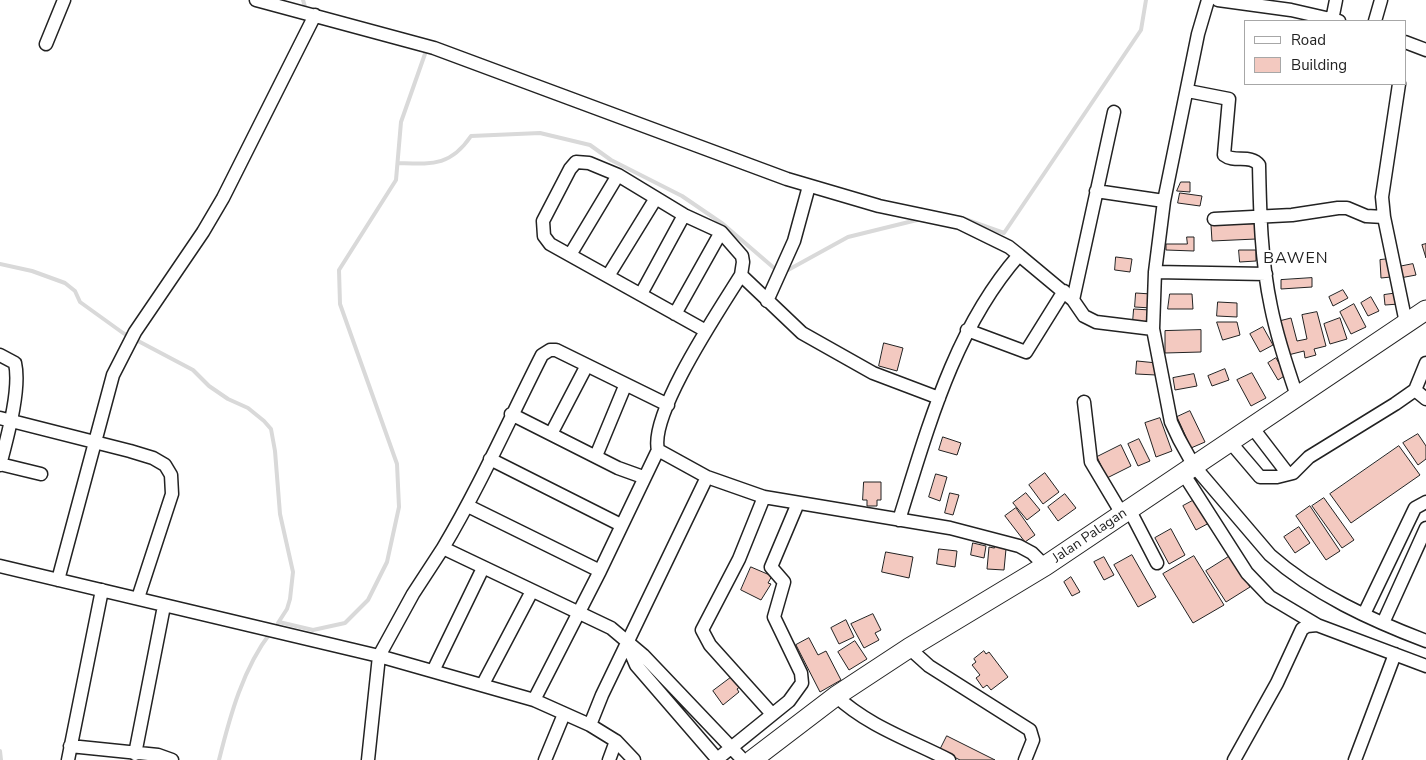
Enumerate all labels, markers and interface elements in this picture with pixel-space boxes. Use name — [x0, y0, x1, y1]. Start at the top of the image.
legend — [1244, 20, 1406, 85]
text: Road — [1291, 30, 1326, 50]
text: Building — [1291, 55, 1347, 75]
district label: BAWEN — [1263, 249, 1329, 269]
street label: Jalan Palagan — [1050, 505, 1130, 567]

